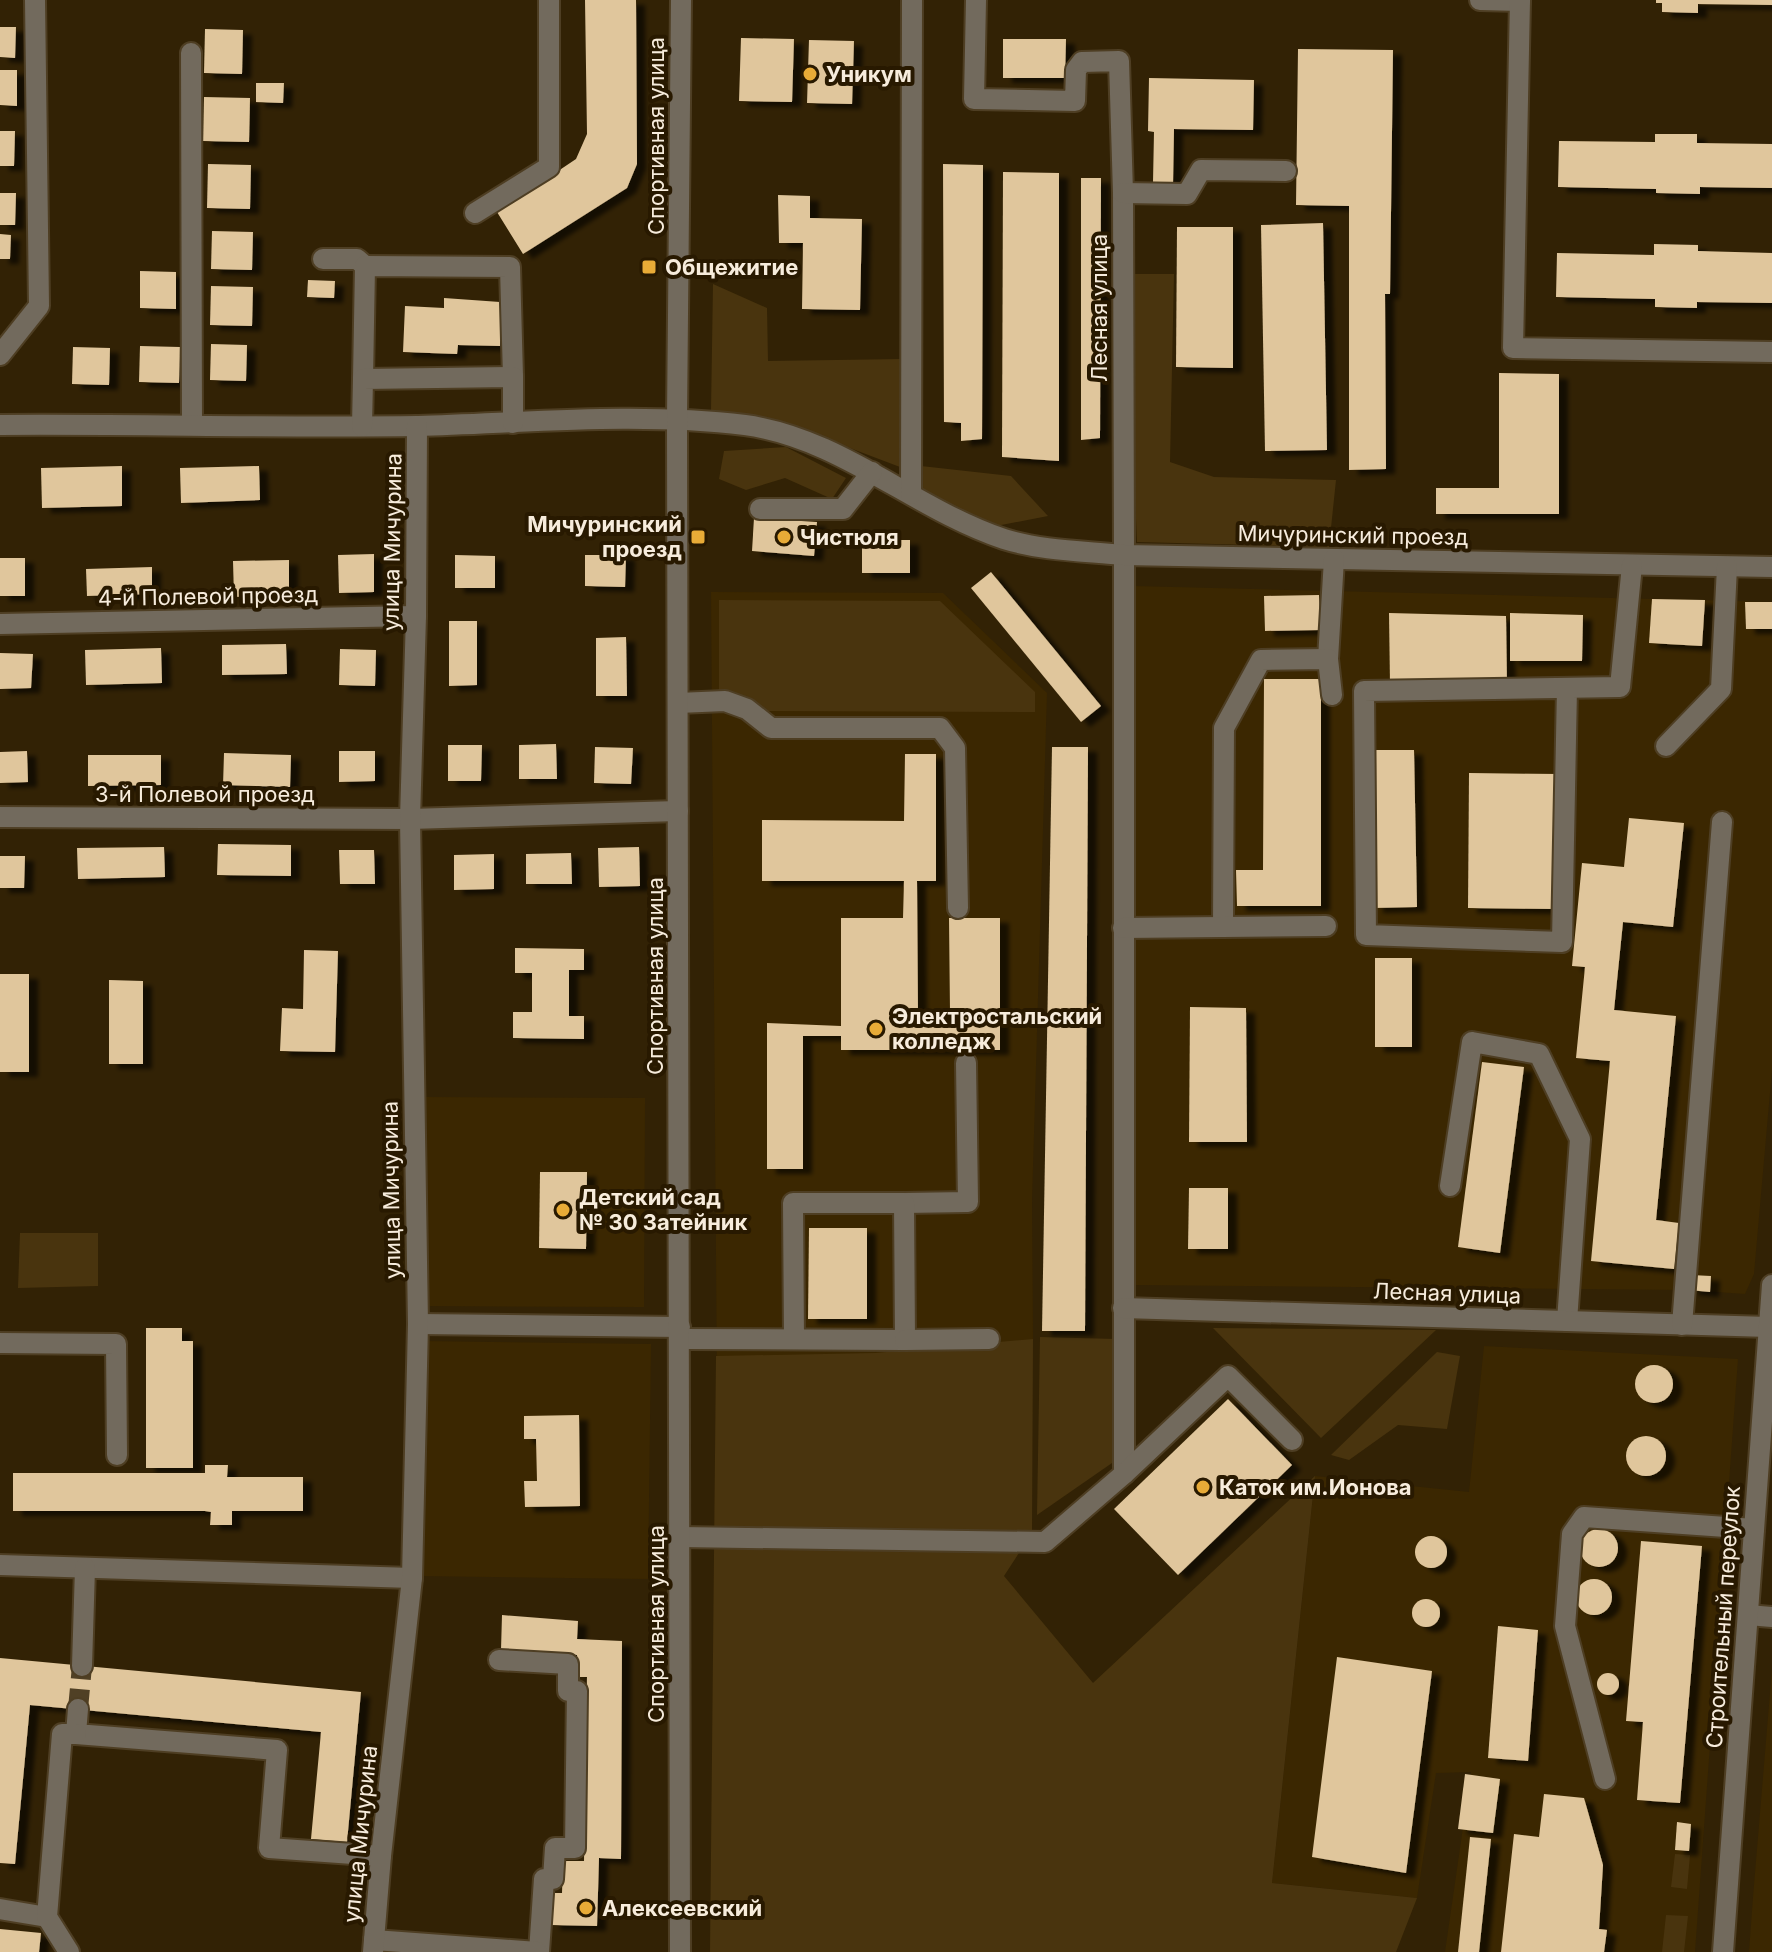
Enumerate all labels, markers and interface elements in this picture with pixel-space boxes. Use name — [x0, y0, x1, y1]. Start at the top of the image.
street label: Спортивная улица — [643, 37, 669, 235]
place label: Уникум — [826, 61, 912, 87]
marker: Уникум — [801, 65, 819, 83]
street label: Лесная улица — [1086, 234, 1112, 382]
place label: Общежитие — [665, 254, 798, 280]
marker: Общежитие — [640, 258, 658, 276]
street label: улица Мичурина — [377, 453, 407, 631]
place label: Мичуринский проезд — [527, 511, 682, 562]
street label: Мичуринский проезд — [1237, 520, 1469, 550]
place label: Чистюля — [800, 524, 899, 550]
marker: Мичуринский проезд — [689, 528, 707, 546]
marker: Чистюля — [775, 528, 793, 546]
street label: 4-й Полевой проезд — [98, 581, 319, 611]
street label: 3-й Полевой проезд — [95, 781, 315, 807]
street label: Спортивная улица — [642, 877, 668, 1075]
place label: Электростальский колледж — [892, 1003, 1102, 1054]
marker: Электростальский колледж — [867, 1020, 885, 1038]
street label: улица Мичурина — [376, 1101, 406, 1279]
place label: Детский сад № 30 Затейник — [579, 1184, 748, 1235]
marker: Детский сад № 30 Затейник — [554, 1201, 572, 1219]
street label: Лесная улица — [1373, 1277, 1521, 1309]
place label: Каток им.Ионова — [1219, 1474, 1412, 1500]
marker: Каток им.Ионова — [1194, 1478, 1212, 1496]
street label: Строительный переулок — [1701, 1485, 1745, 1749]
street label: Спортивная улица — [643, 1525, 669, 1723]
street label: улица Мичурина — [338, 1744, 382, 1924]
place label: Алексеевский — [602, 1895, 762, 1921]
marker: Алексеевский — [577, 1899, 595, 1917]

